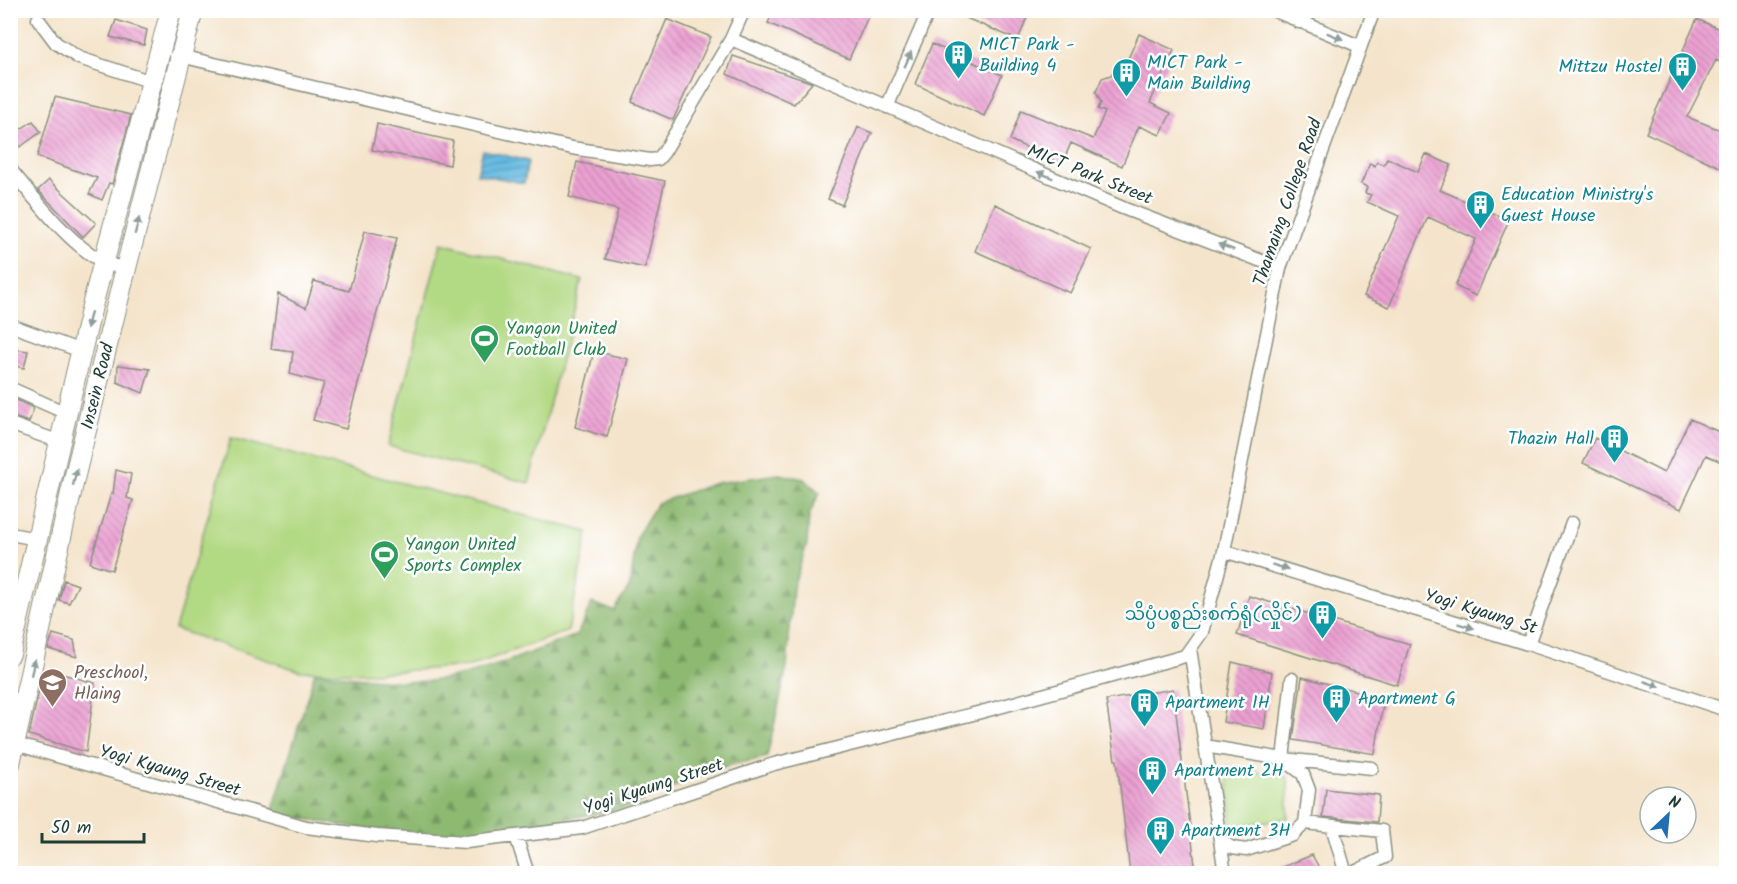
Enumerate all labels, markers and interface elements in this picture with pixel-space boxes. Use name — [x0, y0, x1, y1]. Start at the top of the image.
place label: MICT Park - Building 4 — [979, 31, 1075, 81]
one-way arrow — [1327, 32, 1345, 42]
building icon: MICT Park - Building 4 — [942, 38, 974, 80]
place label: MICT Park - Main Building — [1147, 49, 1251, 99]
one-way arrow — [904, 50, 913, 67]
building icon: Mittzu Hostel — [1667, 50, 1699, 92]
place label: Mittzu Hostel — [1558, 53, 1663, 82]
building icon: MICT Park - Main Building — [1110, 56, 1142, 98]
street label: Thamaing College Road — [1246, 114, 1331, 290]
street label: MICT Park Street — [1022, 137, 1157, 214]
one-way arrow — [1035, 170, 1053, 180]
place label: Education Ministry's Guest House — [1501, 181, 1654, 231]
building icon: Education Ministry's Guest House — [1464, 188, 1496, 230]
one-way arrow — [132, 217, 142, 235]
one-way arrow — [1216, 242, 1234, 252]
one-way arrow — [83, 311, 93, 329]
place label: Yangon United Football Club — [506, 315, 618, 365]
sports icon: Yangon United Football Club — [469, 322, 501, 364]
street label: Insein Road — [74, 339, 123, 433]
building icon: Thazin Hall — [1599, 422, 1631, 464]
place label: Thazin Hall — [1508, 425, 1595, 454]
one-way arrow — [71, 467, 80, 486]
place label: Yangon United Sports Complex — [405, 531, 522, 581]
sports icon: Yangon United Sports Complex — [368, 538, 400, 580]
one-way arrow — [1271, 563, 1289, 573]
street label: Yogi Kyaung St — [1421, 582, 1542, 644]
building icon: သိပ္ပံပစ္စည်းစက်ရုံ(လှိုင်) — [1307, 598, 1339, 640]
place label: သိပ္ပံပစ္စည်းစက်ရုံ(လှိုင်) — [1125, 600, 1302, 630]
one-way arrow — [1457, 622, 1475, 631]
one-way arrow — [28, 658, 38, 676]
place label: Preschool, Hlaing — [74, 659, 148, 709]
school or university icon: Preschool, Hlaing — [37, 666, 69, 708]
one-way arrow — [1643, 680, 1661, 689]
building icon: Apartment G — [1321, 682, 1353, 724]
place label: Apartment G — [1358, 685, 1456, 714]
building icon: Apartment 1H — [1128, 686, 1160, 728]
place label: Apartment 1H — [1165, 689, 1270, 718]
street label: Yogi Kyaung Street — [96, 737, 245, 806]
street label: Yogi Kyaung Street — [580, 751, 728, 824]
building icon: Apartment 2H — [1137, 754, 1169, 796]
place label: Apartment 2H — [1174, 757, 1284, 786]
north arrow — [1638, 785, 1698, 845]
text: N — [1664, 789, 1684, 816]
scale bar — [42, 806, 144, 844]
text: 50 m — [51, 814, 91, 843]
building icon: Apartment 3H — [1144, 814, 1176, 856]
place label: Apartment 3H — [1181, 817, 1290, 846]

